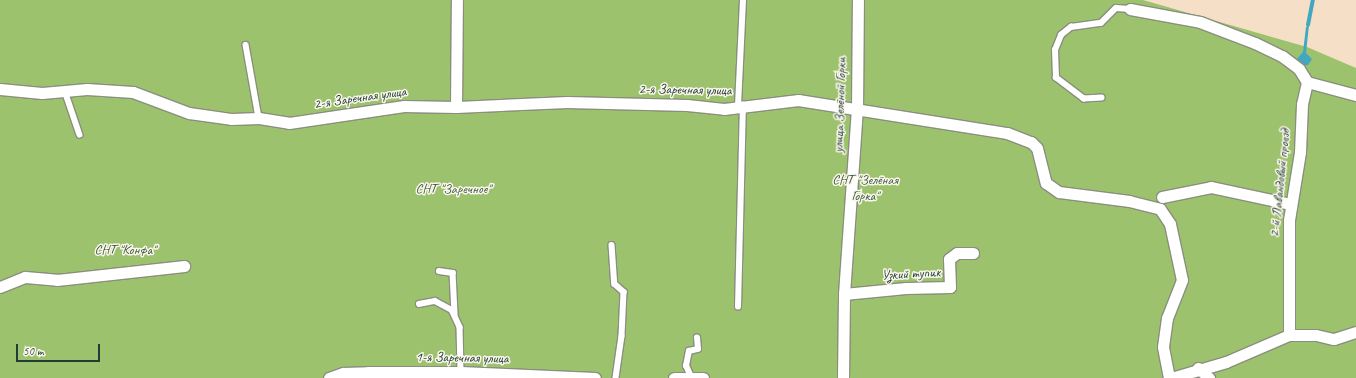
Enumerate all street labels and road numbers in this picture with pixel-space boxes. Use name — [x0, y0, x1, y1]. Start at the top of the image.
street label: улица Зелёной Горки — [830, 57, 850, 153]
street label: 2-я Заречная улица — [637, 81, 733, 99]
street label: 2-я Заречная улица — [312, 83, 408, 113]
street label: 2-й Лавандовый проезд — [1266, 128, 1294, 238]
street label: Узкий тупик — [881, 264, 941, 284]
street label: 1-я Заречная улица — [414, 349, 510, 367]

